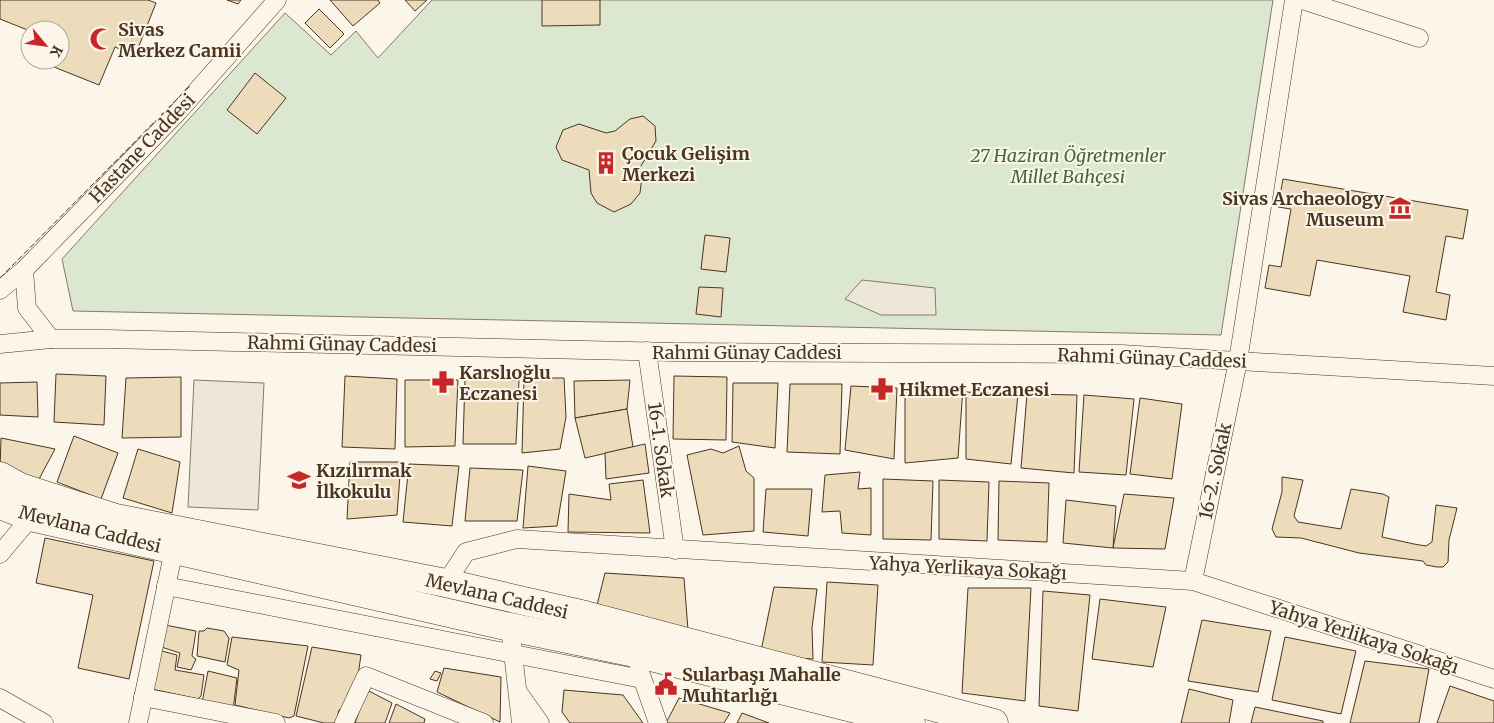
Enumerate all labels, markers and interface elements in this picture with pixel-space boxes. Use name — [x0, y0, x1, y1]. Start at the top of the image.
place label: Sivas Merkez Camii — [118, 18, 241, 62]
north arrow — [20, 20, 70, 70]
mosque icon: Sivas Merkez Camii — [88, 26, 114, 52]
text: K — [46, 42, 67, 61]
street label: Hastane Caddesi — [84, 89, 200, 207]
place label: Çocuk Gelişim Merkezi — [622, 142, 750, 186]
park label: 27 Haziran Öğretmenler Millet Bahçesi — [969, 144, 1166, 188]
building icon: Çocuk Gelişim Merkezi — [593, 150, 619, 176]
place label: Sivas Archaeology Museum — [1222, 187, 1384, 231]
museum icon: Sivas Archaeology Museum — [1387, 195, 1413, 221]
street label: Rahmi Günay Caddesi — [247, 331, 437, 357]
street label: Rahmi Günay Caddesi — [652, 341, 842, 364]
street label: Rahmi Günay Caddesi — [1057, 343, 1247, 373]
place label: Karslıoğlu Eczanesi — [459, 361, 551, 405]
pharmacy icon: Karslıoğlu Eczanesi — [430, 369, 456, 395]
pharmacy icon: Hikmet Eczanesi — [869, 376, 895, 402]
place label: Hikmet Eczanesi — [899, 378, 1049, 401]
street label: 16-1. Sokak — [643, 401, 679, 500]
street label: 16-2. Sokak — [1194, 420, 1237, 521]
place label: Kızılırmak İlkokulu — [316, 459, 412, 503]
school or university icon: Kızılırmak İlkokulu — [286, 467, 312, 493]
street label: Mevlana Caddesi — [17, 500, 164, 558]
street label: Yahya Yerlikaya Sokağı — [867, 551, 1068, 585]
street label: Mevlana Caddesi — [423, 568, 571, 624]
street label: Yahya Yerlikaya Sokağı — [1265, 595, 1462, 679]
place label: Sularbaşı Mahalle Muhtarlığı — [682, 663, 841, 707]
public building icon: Sularbaşı Mahalle Muhtarlığı — [653, 671, 679, 697]

